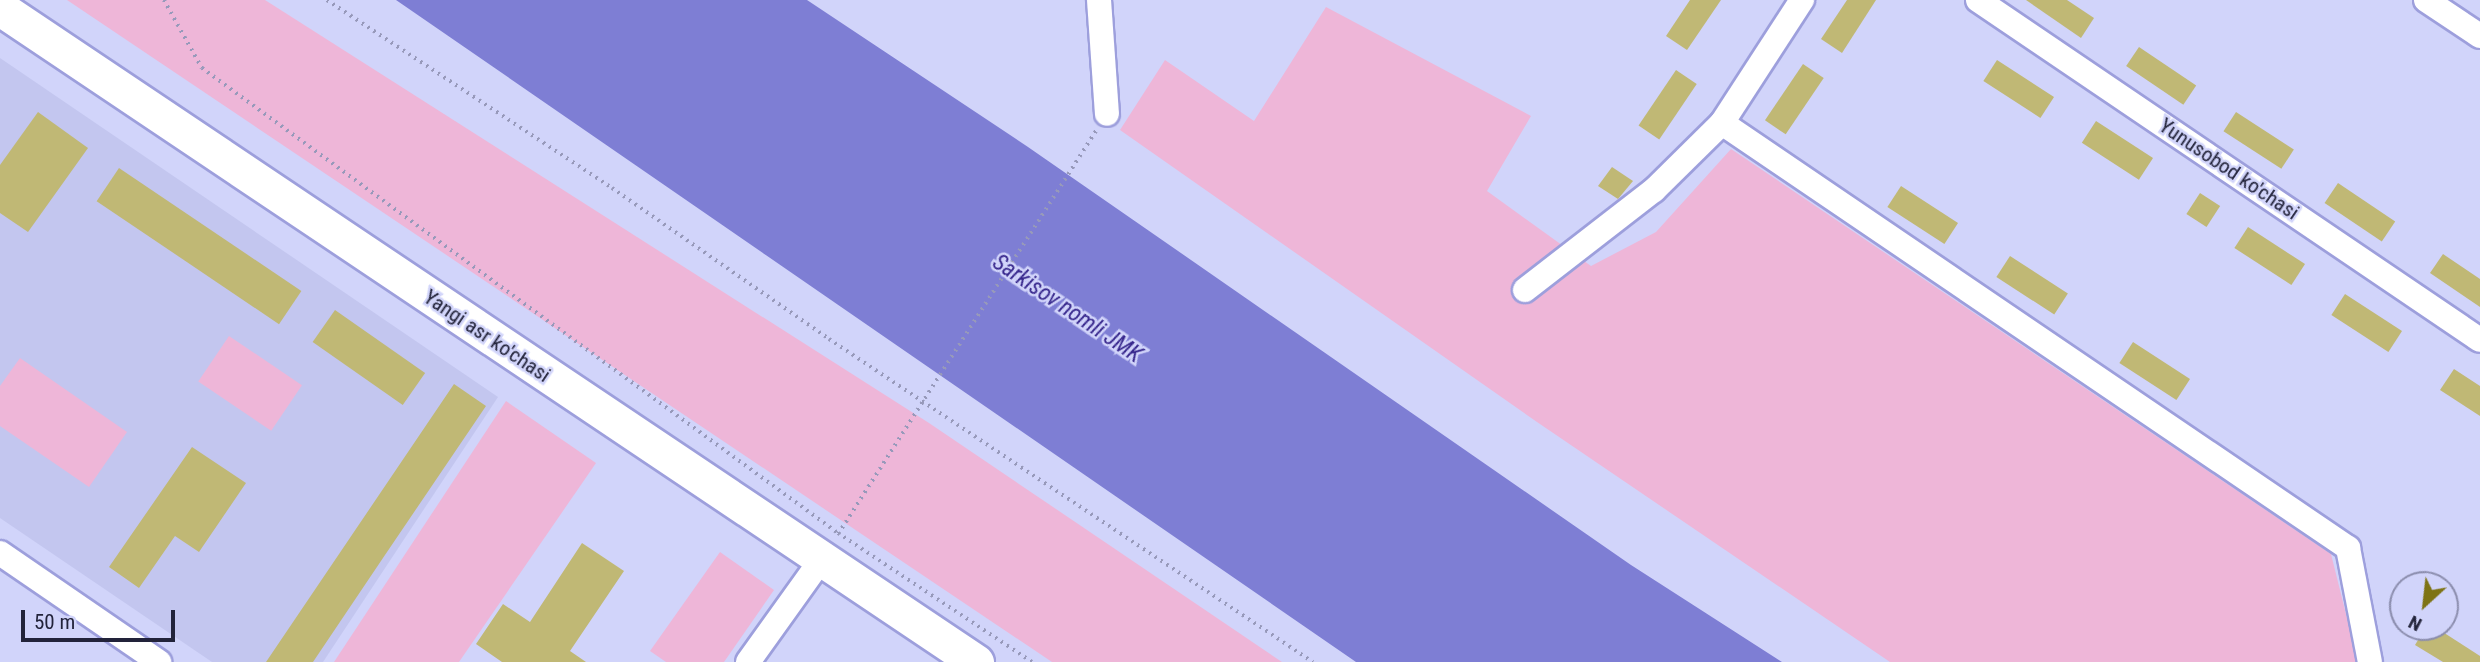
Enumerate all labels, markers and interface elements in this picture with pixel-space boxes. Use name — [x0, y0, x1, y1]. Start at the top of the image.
street label: Yunusobod ko'chasi — [2154, 113, 2304, 225]
water label: Sarkisov nomli JMK — [987, 249, 1147, 369]
street label: Yangi asr ko'chasi — [419, 284, 555, 388]
north arrow — [2389, 571, 2459, 641]
scale bar — [24, 596, 178, 640]
text: 50 m — [34, 610, 75, 634]
text: N — [2405, 610, 2426, 636]

